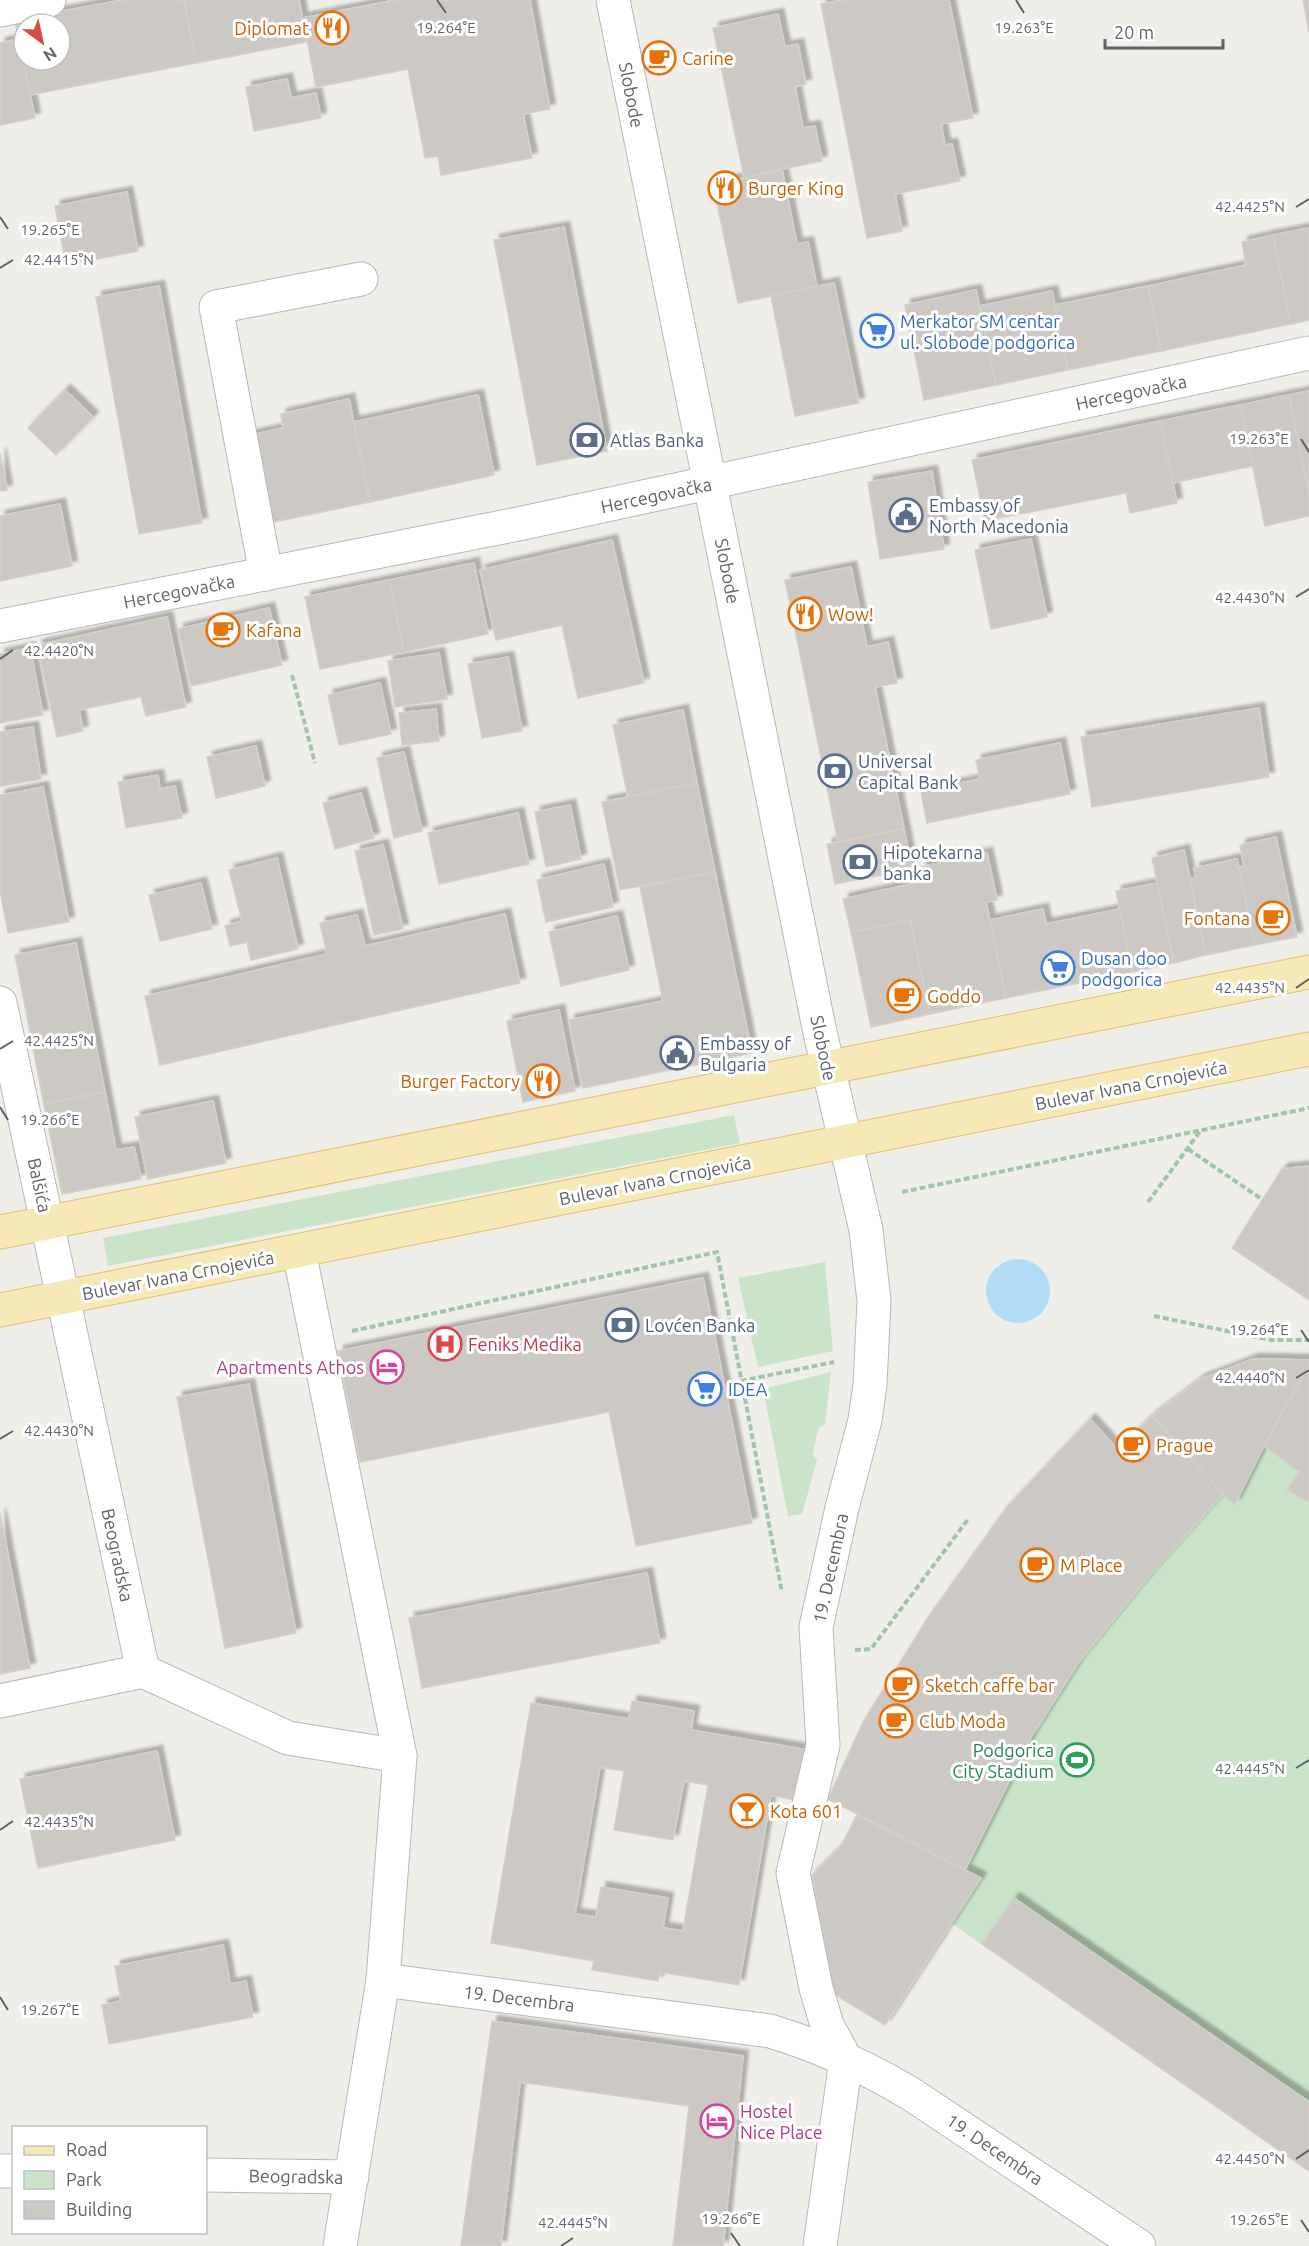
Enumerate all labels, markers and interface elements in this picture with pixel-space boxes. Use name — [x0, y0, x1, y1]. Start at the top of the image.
restaurant icon: Diplomat — [314, 10, 350, 46]
north arrow — [12, 12, 72, 72]
scale bar — [1105, 12, 1224, 50]
place label: Diplomat — [234, 18, 309, 38]
text: 19.264°E — [416, 19, 476, 36]
text: 19.263°E — [994, 19, 1054, 36]
text: 20 m — [1114, 22, 1154, 42]
cafe icon: Carine — [641, 40, 677, 76]
text: N — [40, 44, 60, 65]
place label: Carine — [682, 48, 734, 68]
street label: Slobode — [616, 61, 648, 129]
restaurant icon: Burger King — [707, 170, 743, 206]
place label: Burger King — [748, 178, 844, 198]
text: 42.4425°N — [1215, 198, 1285, 215]
text: 19.265°E — [20, 221, 80, 238]
text: 42.4415°N — [24, 251, 94, 268]
place label: Merkator SM centar ul. Slobode podgorica — [900, 311, 1075, 352]
supermarket icon: Merkator SM centar ul. Slobode podgorica — [859, 313, 895, 349]
street label: Hercegovačka — [1074, 370, 1188, 414]
bank icon: Atlas Banka — [569, 422, 605, 458]
place label: Atlas Banka — [610, 430, 704, 450]
text: 19.263°E — [1229, 430, 1289, 447]
street label: Hercegovačka — [599, 473, 713, 517]
place label: Embassy of North Macedonia — [929, 495, 1069, 536]
public building icon: Embassy of North Macedonia — [888, 497, 924, 533]
street label: Slobode — [712, 537, 744, 605]
street label: Hercegovačka — [122, 570, 236, 612]
text: 42.4430°N — [1215, 589, 1285, 606]
restaurant icon: Wow! — [787, 596, 823, 632]
place label: Wow! — [828, 604, 874, 624]
cafe icon: Kafana — [205, 612, 241, 648]
place label: Kafana — [246, 620, 302, 640]
text: 42.4420°N — [24, 642, 94, 659]
place label: Universal Capital Bank — [858, 751, 958, 792]
bank icon: Universal Capital Bank — [817, 753, 853, 789]
place label: Hipotekarna banka — [883, 842, 983, 883]
bank icon: Hipotekarna banka — [842, 844, 878, 880]
cafe icon: Fontana — [1255, 900, 1291, 936]
place label: Fontana — [1184, 908, 1250, 928]
place label: Dusan doo podgorica — [1081, 948, 1167, 989]
supermarket icon: Dusan doo podgorica — [1040, 950, 1076, 986]
cafe icon: Goddo — [886, 978, 922, 1014]
text: 42.4435°N — [1215, 979, 1285, 996]
place label: Goddo — [927, 986, 981, 1006]
street label: Slobode — [807, 1014, 841, 1082]
text: 42.4425°N — [24, 1032, 94, 1049]
place label: Embassy of Bulgaria — [700, 1033, 791, 1074]
public building icon: Embassy of Bulgaria — [659, 1035, 695, 1071]
street label: Bulevar Ivana Crnojevića — [1033, 1057, 1229, 1113]
restaurant icon: Burger Factory — [525, 1063, 561, 1099]
place label: Burger Factory — [400, 1071, 520, 1091]
text: 19.266°E — [20, 1111, 80, 1128]
street label: Bulevar Ivana Crnojevića — [557, 1152, 753, 1208]
street label: Balšića — [24, 1156, 56, 1214]
street label: Bulevar Ivana Crnojevića — [80, 1247, 276, 1303]
bank icon: Lovćen Banka — [604, 1307, 640, 1343]
place label: Lovćen Banka — [645, 1315, 755, 1335]
text: 19.264°E — [1229, 1321, 1289, 1338]
hospital icon: Feniks Medika — [427, 1326, 463, 1362]
place label: Feniks Medika — [468, 1334, 582, 1354]
hotel icon: Apartments Athos — [369, 1349, 405, 1385]
place label: Apartments Athos — [216, 1357, 364, 1377]
text: 42.4440°N — [1215, 1369, 1285, 1386]
supermarket icon: IDEA — [687, 1371, 723, 1407]
place label: IDEA — [728, 1379, 768, 1399]
text: 42.4430°N — [24, 1422, 94, 1439]
cafe icon: Prague — [1115, 1427, 1151, 1463]
place label: Prague — [1156, 1435, 1213, 1455]
street label: Beogradska — [98, 1506, 138, 1604]
street label: 19. Decembra — [809, 1511, 851, 1625]
cafe icon: M Place — [1019, 1547, 1055, 1583]
place label: M Place — [1060, 1555, 1123, 1575]
cafe icon: Sketch caffe bar — [884, 1667, 920, 1703]
place label: Sketch caffe bar — [925, 1675, 1055, 1695]
cafe icon: Club Moda — [878, 1703, 914, 1739]
place label: Club Moda — [919, 1711, 1006, 1731]
place label: Podgorica City Stadium — [952, 1740, 1054, 1781]
sports icon: Podgorica City Stadium — [1059, 1742, 1095, 1778]
text: 42.4445°N — [1215, 1760, 1285, 1777]
bar icon: Kota 601 — [729, 1793, 765, 1829]
place label: Kota 601 — [770, 1801, 842, 1821]
text: 42.4435°N — [24, 1813, 94, 1830]
street label: 19. Decembra — [462, 1981, 576, 2015]
text: 19.267°E — [20, 2001, 80, 2018]
place label: Hostel Nice Place — [740, 2101, 823, 2142]
hotel icon: Hostel Nice Place — [699, 2103, 735, 2139]
street label: 19. Decembra — [943, 2109, 1047, 2189]
legend — [12, 2126, 207, 2234]
text: Road — [66, 2139, 108, 2159]
text: 42.4450°N — [1215, 2150, 1285, 2167]
street label: Beogradska — [248, 2165, 344, 2187]
text: Park — [66, 2169, 102, 2189]
text: Building — [66, 2199, 132, 2219]
text: 19.266°E — [701, 2210, 761, 2227]
text: 19.265°E — [1229, 2211, 1289, 2228]
text: 42.4445°N — [538, 2214, 608, 2231]

